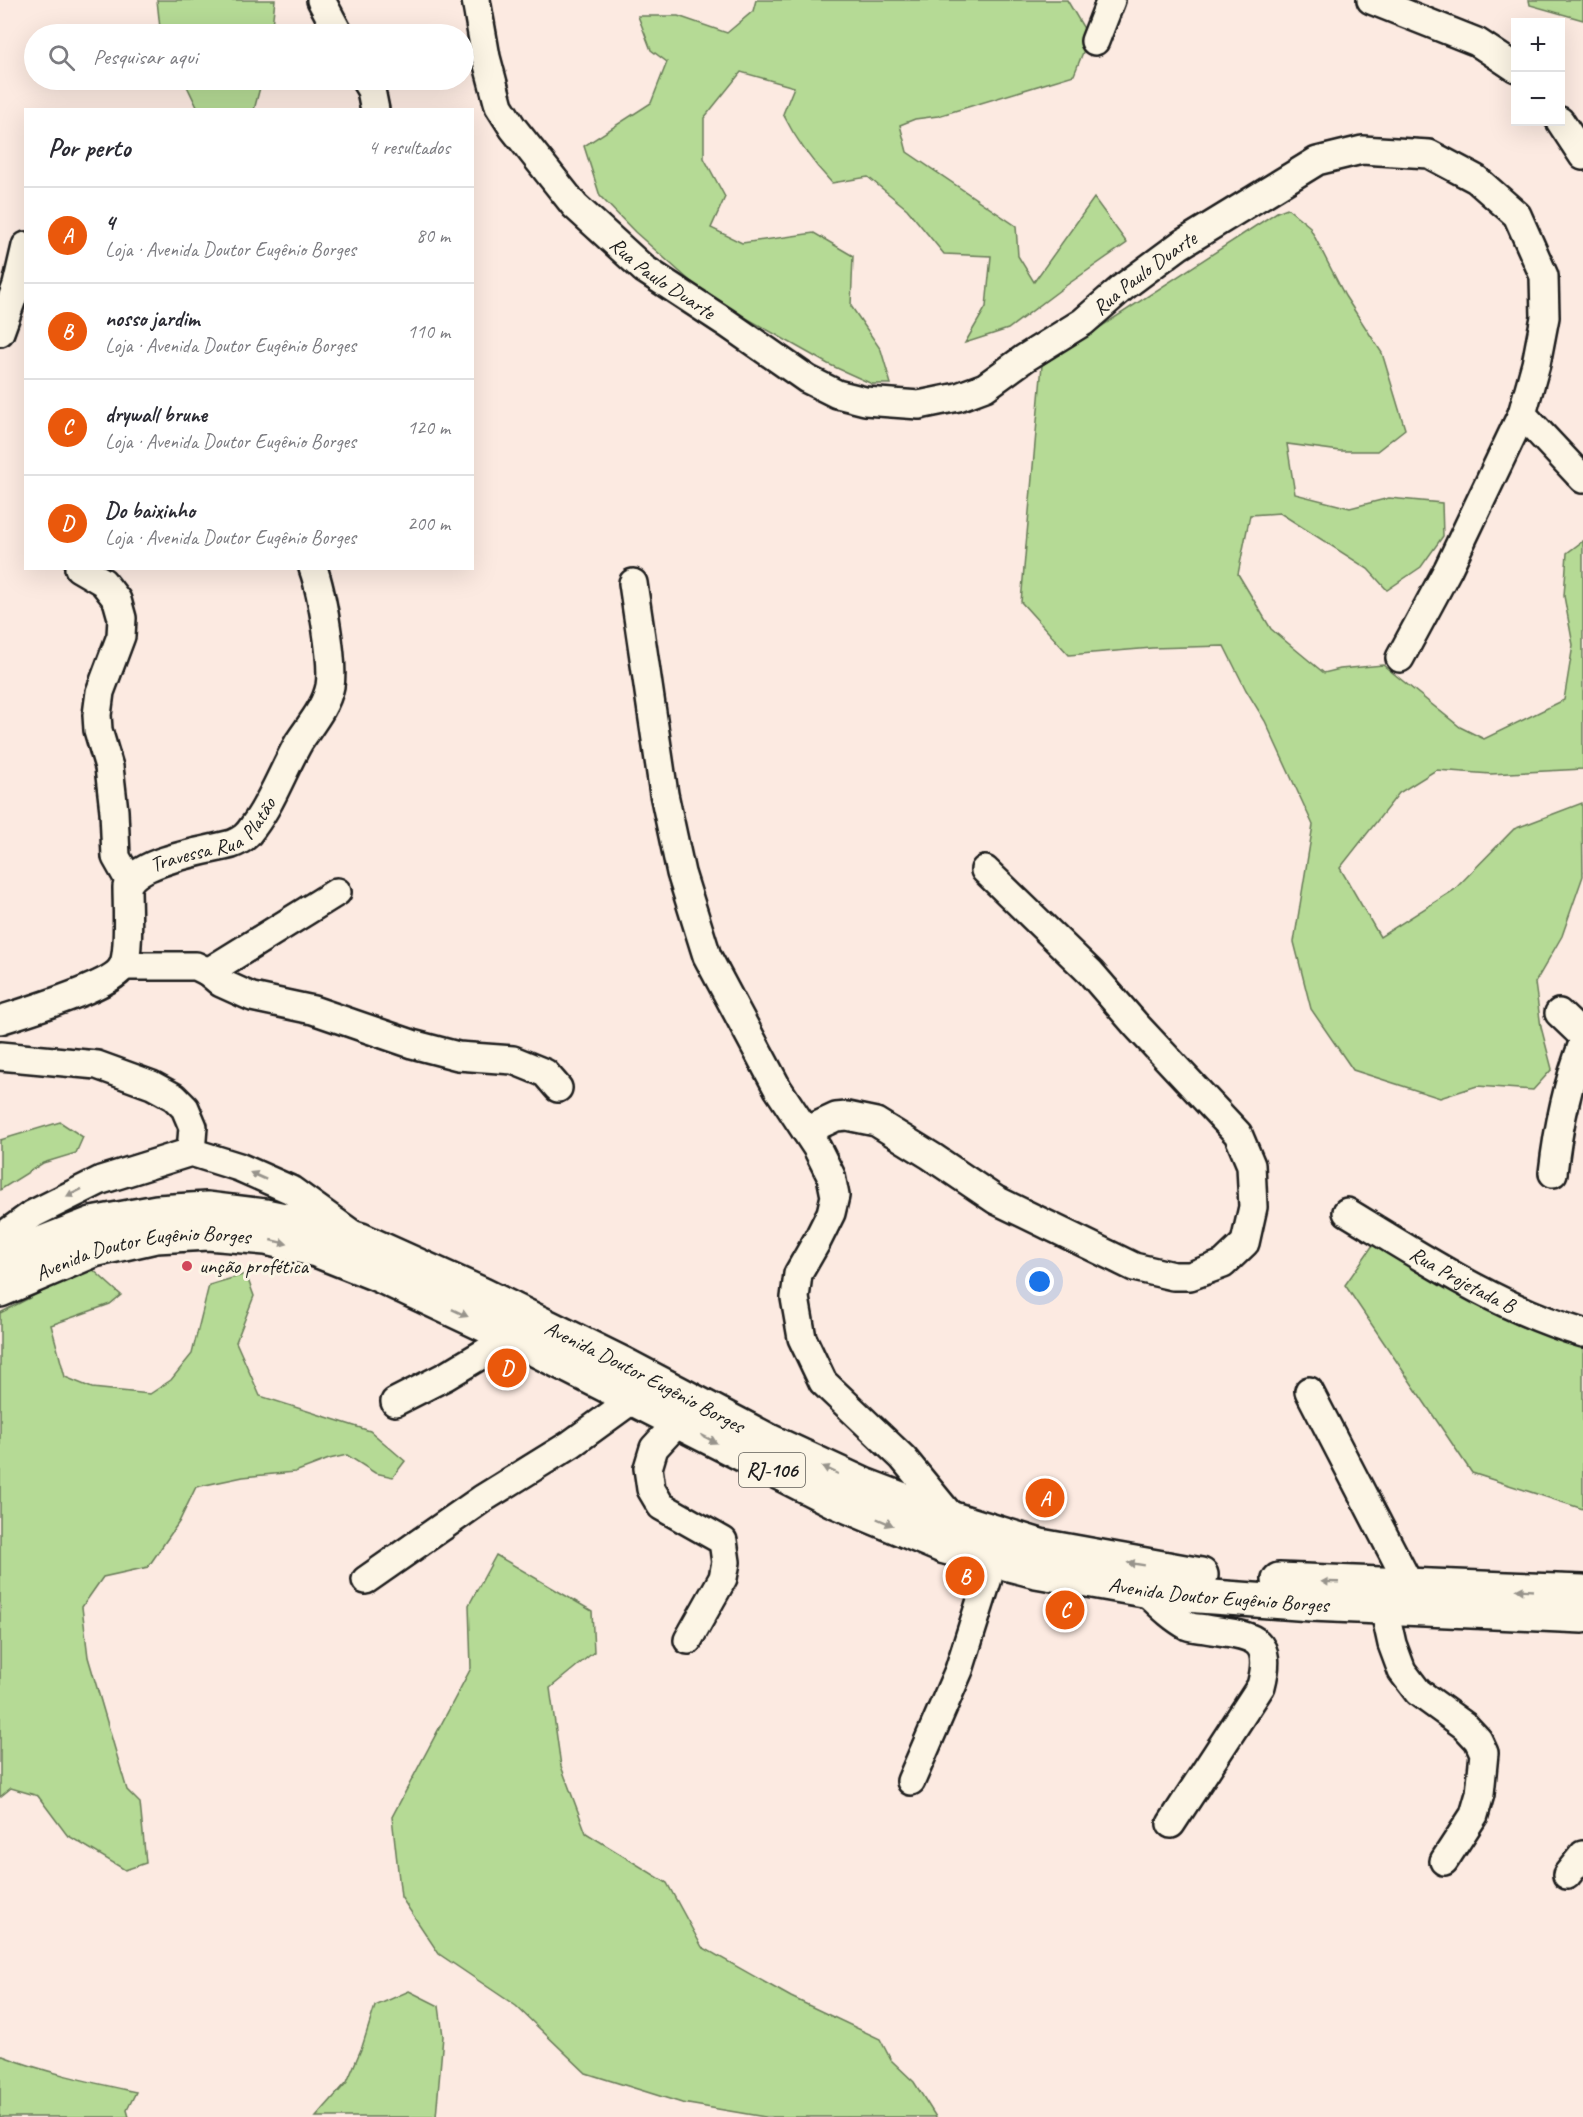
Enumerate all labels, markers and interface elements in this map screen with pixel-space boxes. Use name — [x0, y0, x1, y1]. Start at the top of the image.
map controls — [1511, 18, 1565, 126]
button: + — [1511, 18, 1565, 72]
search box — [24, 24, 474, 90]
icon: search — [45, 41, 78, 74]
text: Pesquisar aqui — [93, 43, 198, 71]
button: − — [1511, 72, 1565, 126]
text: Por perto — [48, 131, 130, 164]
text: 4 resultados — [368, 135, 450, 160]
text: 4 — [105, 209, 115, 237]
text: A — [62, 223, 73, 248]
text: 80 m — [416, 223, 450, 248]
street label: Rua Paulo Duarte — [1087, 225, 1202, 321]
street label: Rua Paulo Duarte — [604, 231, 721, 326]
text: Loja · Avenida Doutor Eugênio Borges — [105, 237, 356, 262]
text: nosso jardim — [105, 305, 199, 333]
text: B — [62, 319, 73, 344]
text: 110 m — [407, 319, 450, 344]
text: Loja · Avenida Doutor Eugênio Borges — [105, 333, 356, 358]
text: drywall brune — [105, 401, 207, 429]
text: C — [63, 415, 72, 440]
text: 120 m — [407, 415, 450, 440]
text: Loja · Avenida Doutor Eugênio Borges — [105, 429, 356, 454]
text: Do baixinho — [105, 497, 195, 525]
text: D — [62, 511, 73, 536]
text: 200 m — [407, 511, 450, 536]
text: Loja · Avenida Doutor Eugênio Borges — [105, 525, 356, 550]
street label: Travessa Rua Platão — [146, 792, 282, 878]
one-way arrow — [250, 1171, 267, 1180]
one-way arrow — [66, 1188, 83, 1198]
street label: Avenida Doutor Eugênio Borges — [31, 1220, 253, 1286]
one-way arrow — [270, 1237, 288, 1247]
street label: Rua Projetada B — [1405, 1240, 1521, 1319]
place label: unção profética — [199, 1253, 310, 1279]
marker: unção profética — [180, 1259, 194, 1273]
your location — [1025, 1267, 1054, 1296]
one-way arrow — [452, 1309, 469, 1318]
street label: Avenida Doutor Eugênio Borges — [541, 1315, 750, 1439]
pin: D — [488, 1346, 526, 1390]
one-way arrow — [701, 1434, 718, 1443]
road number: RJ-106 — [739, 1453, 805, 1487]
one-way arrow — [822, 1465, 839, 1474]
pin: A — [1026, 1476, 1064, 1520]
one-way arrow — [877, 1517, 895, 1527]
pin: B — [946, 1554, 984, 1598]
one-way arrow — [1126, 1560, 1145, 1569]
street label: Avenida Doutor Eugênio Borges — [1107, 1571, 1331, 1618]
one-way arrow — [1320, 1577, 1339, 1587]
one-way arrow — [1515, 1585, 1534, 1594]
pin: C — [1046, 1588, 1084, 1632]

